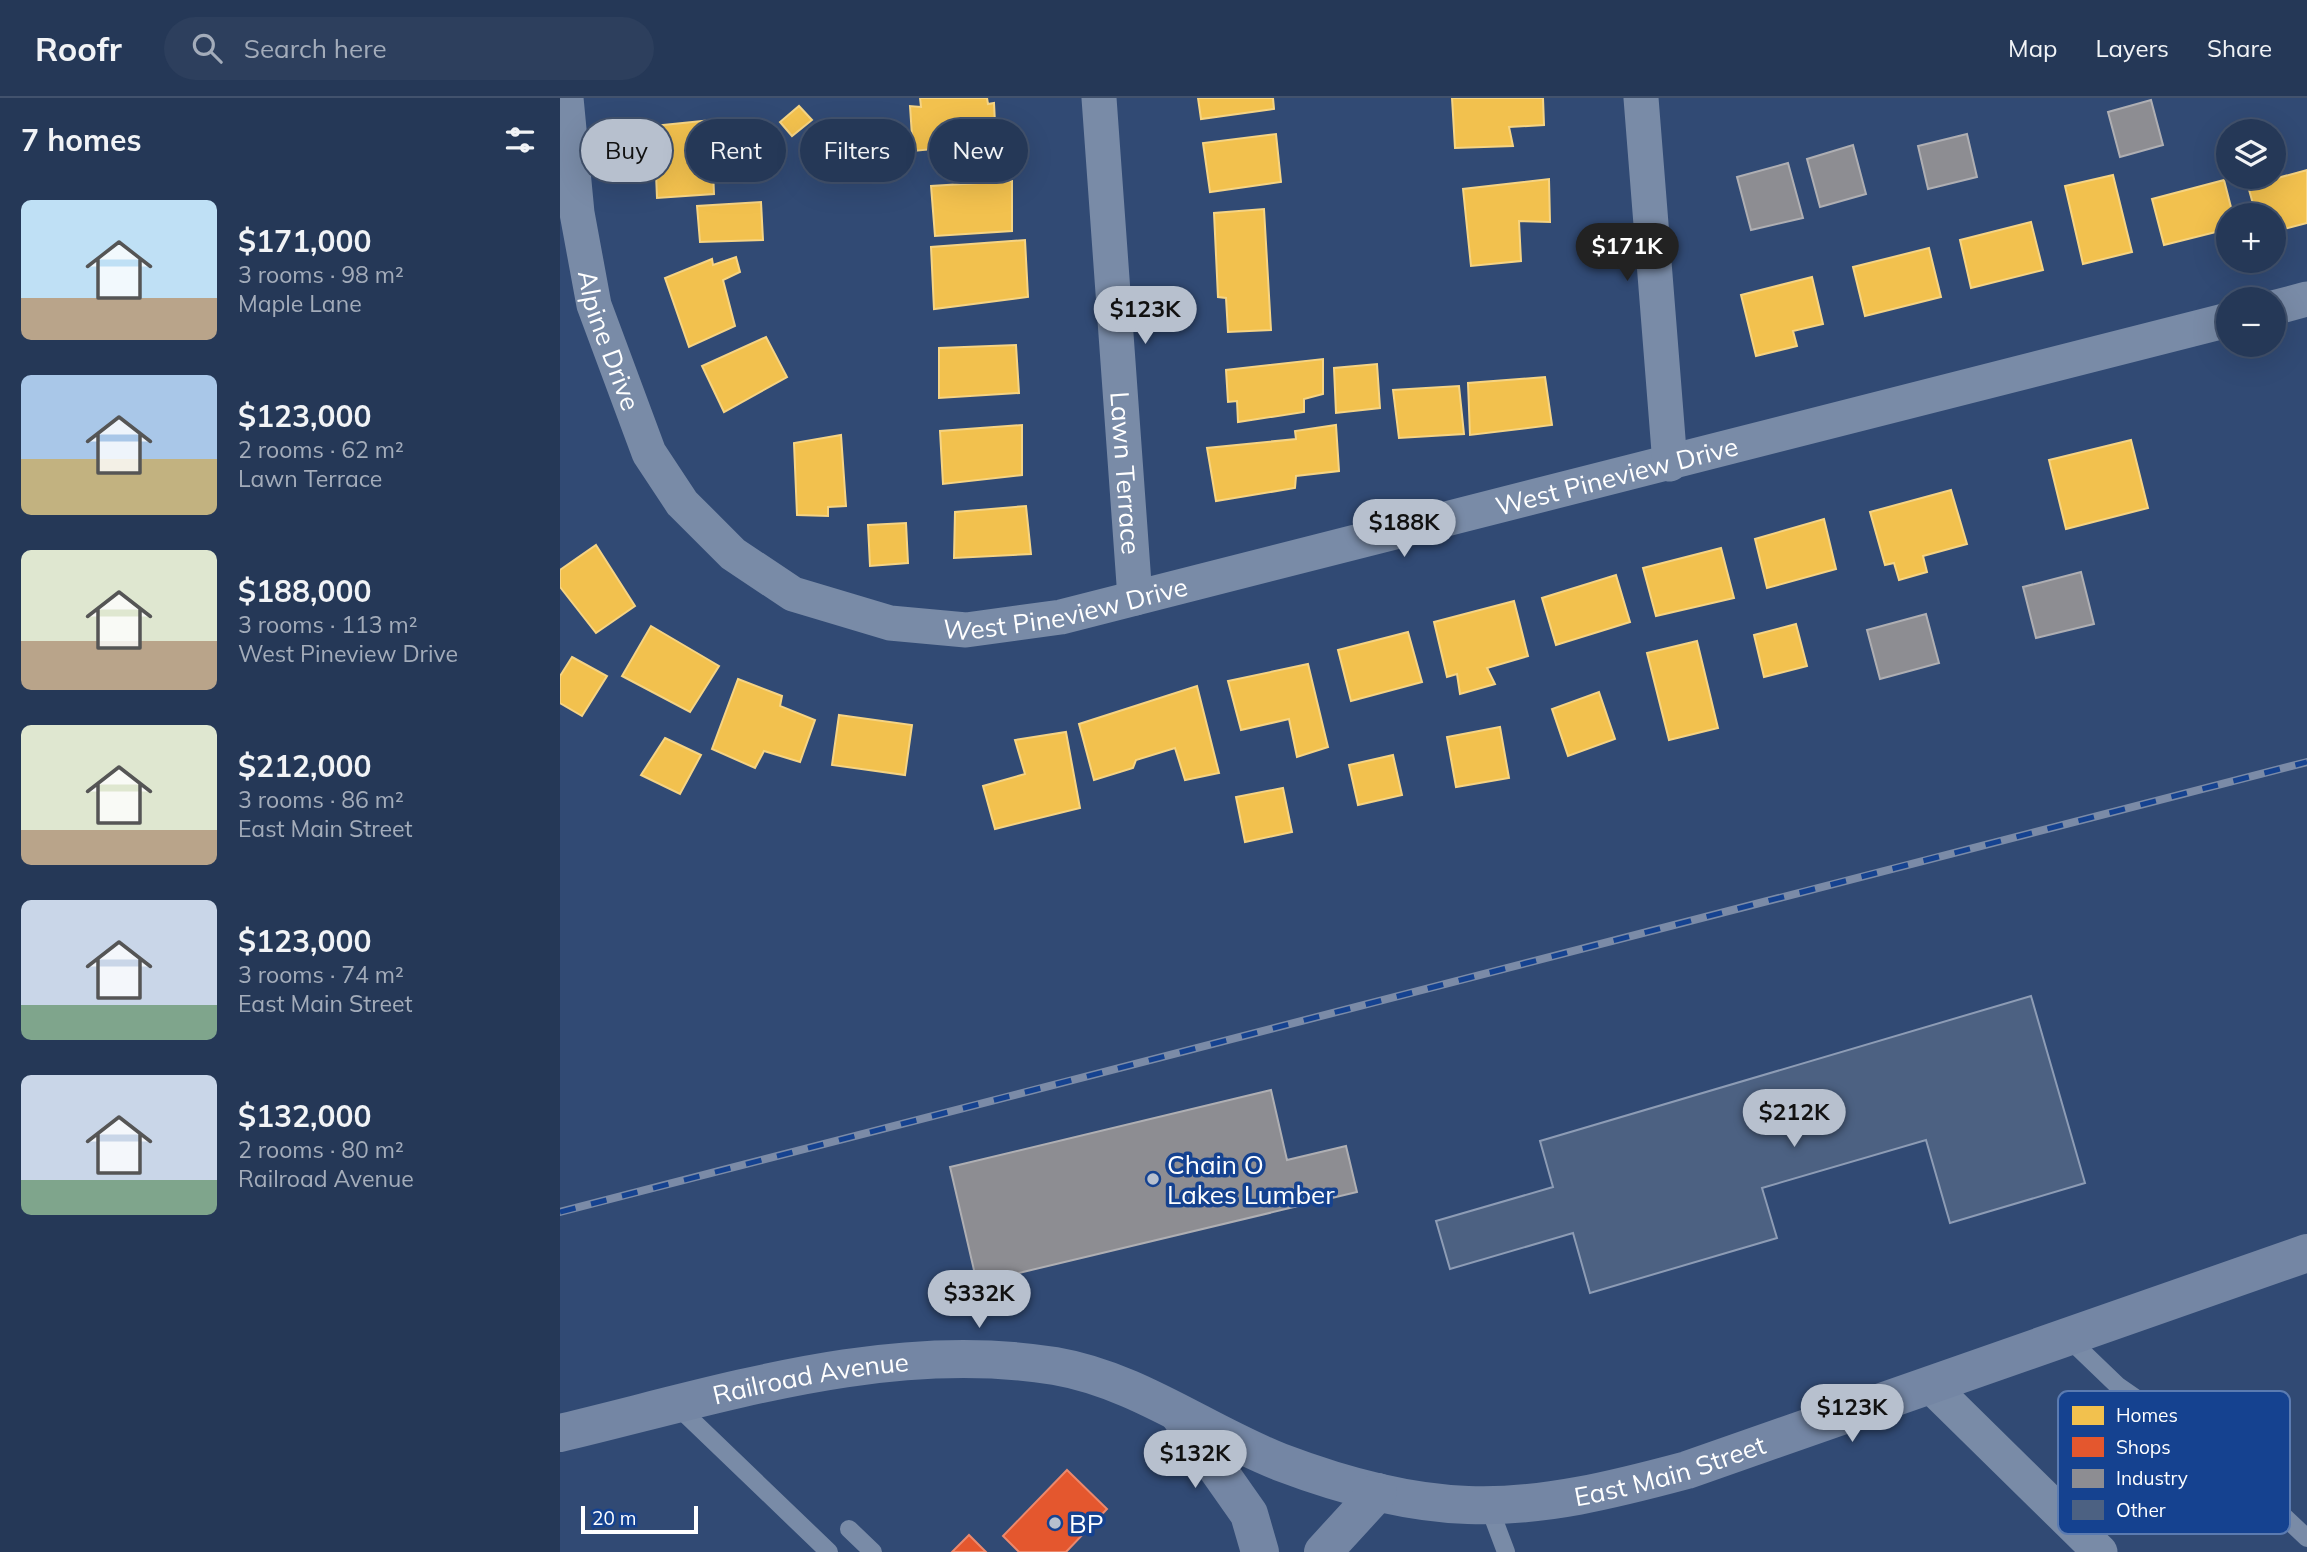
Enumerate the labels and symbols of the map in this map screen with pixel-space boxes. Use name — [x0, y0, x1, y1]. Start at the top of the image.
pin: $171K — [1578, 223, 1676, 283]
street label: Alpine Drive — [571, 267, 648, 415]
pin: $123K — [1096, 286, 1194, 346]
street label: Lawn Terrace — [1104, 390, 1148, 556]
street label: West Pineview Drive — [1492, 429, 1741, 522]
pin: $188K — [1355, 500, 1453, 559]
street label: West Pineview Drive — [941, 569, 1191, 647]
pin: $212K — [1745, 1090, 1843, 1149]
place label: Chain O Lakes Lumber — [1167, 1148, 1335, 1211]
marker: Chain O Lakes Lumber — [1145, 1171, 1161, 1187]
pin: $332K — [930, 1270, 1028, 1330]
street label: Railroad Avenue — [709, 1345, 910, 1411]
pin: $123K — [1803, 1384, 1901, 1444]
legend — [2058, 1391, 2290, 1534]
text: Homes — [2116, 1403, 2178, 1427]
street label: East Main Street — [1571, 1427, 1770, 1513]
pin: $132K — [1146, 1430, 1244, 1490]
text: Shops — [2116, 1435, 2171, 1459]
text: Industry — [2116, 1466, 2188, 1490]
text: Other — [2116, 1498, 2166, 1522]
scale bar — [581, 1503, 698, 1535]
place label: BP — [1069, 1507, 1104, 1540]
marker: BP — [1047, 1515, 1063, 1531]

